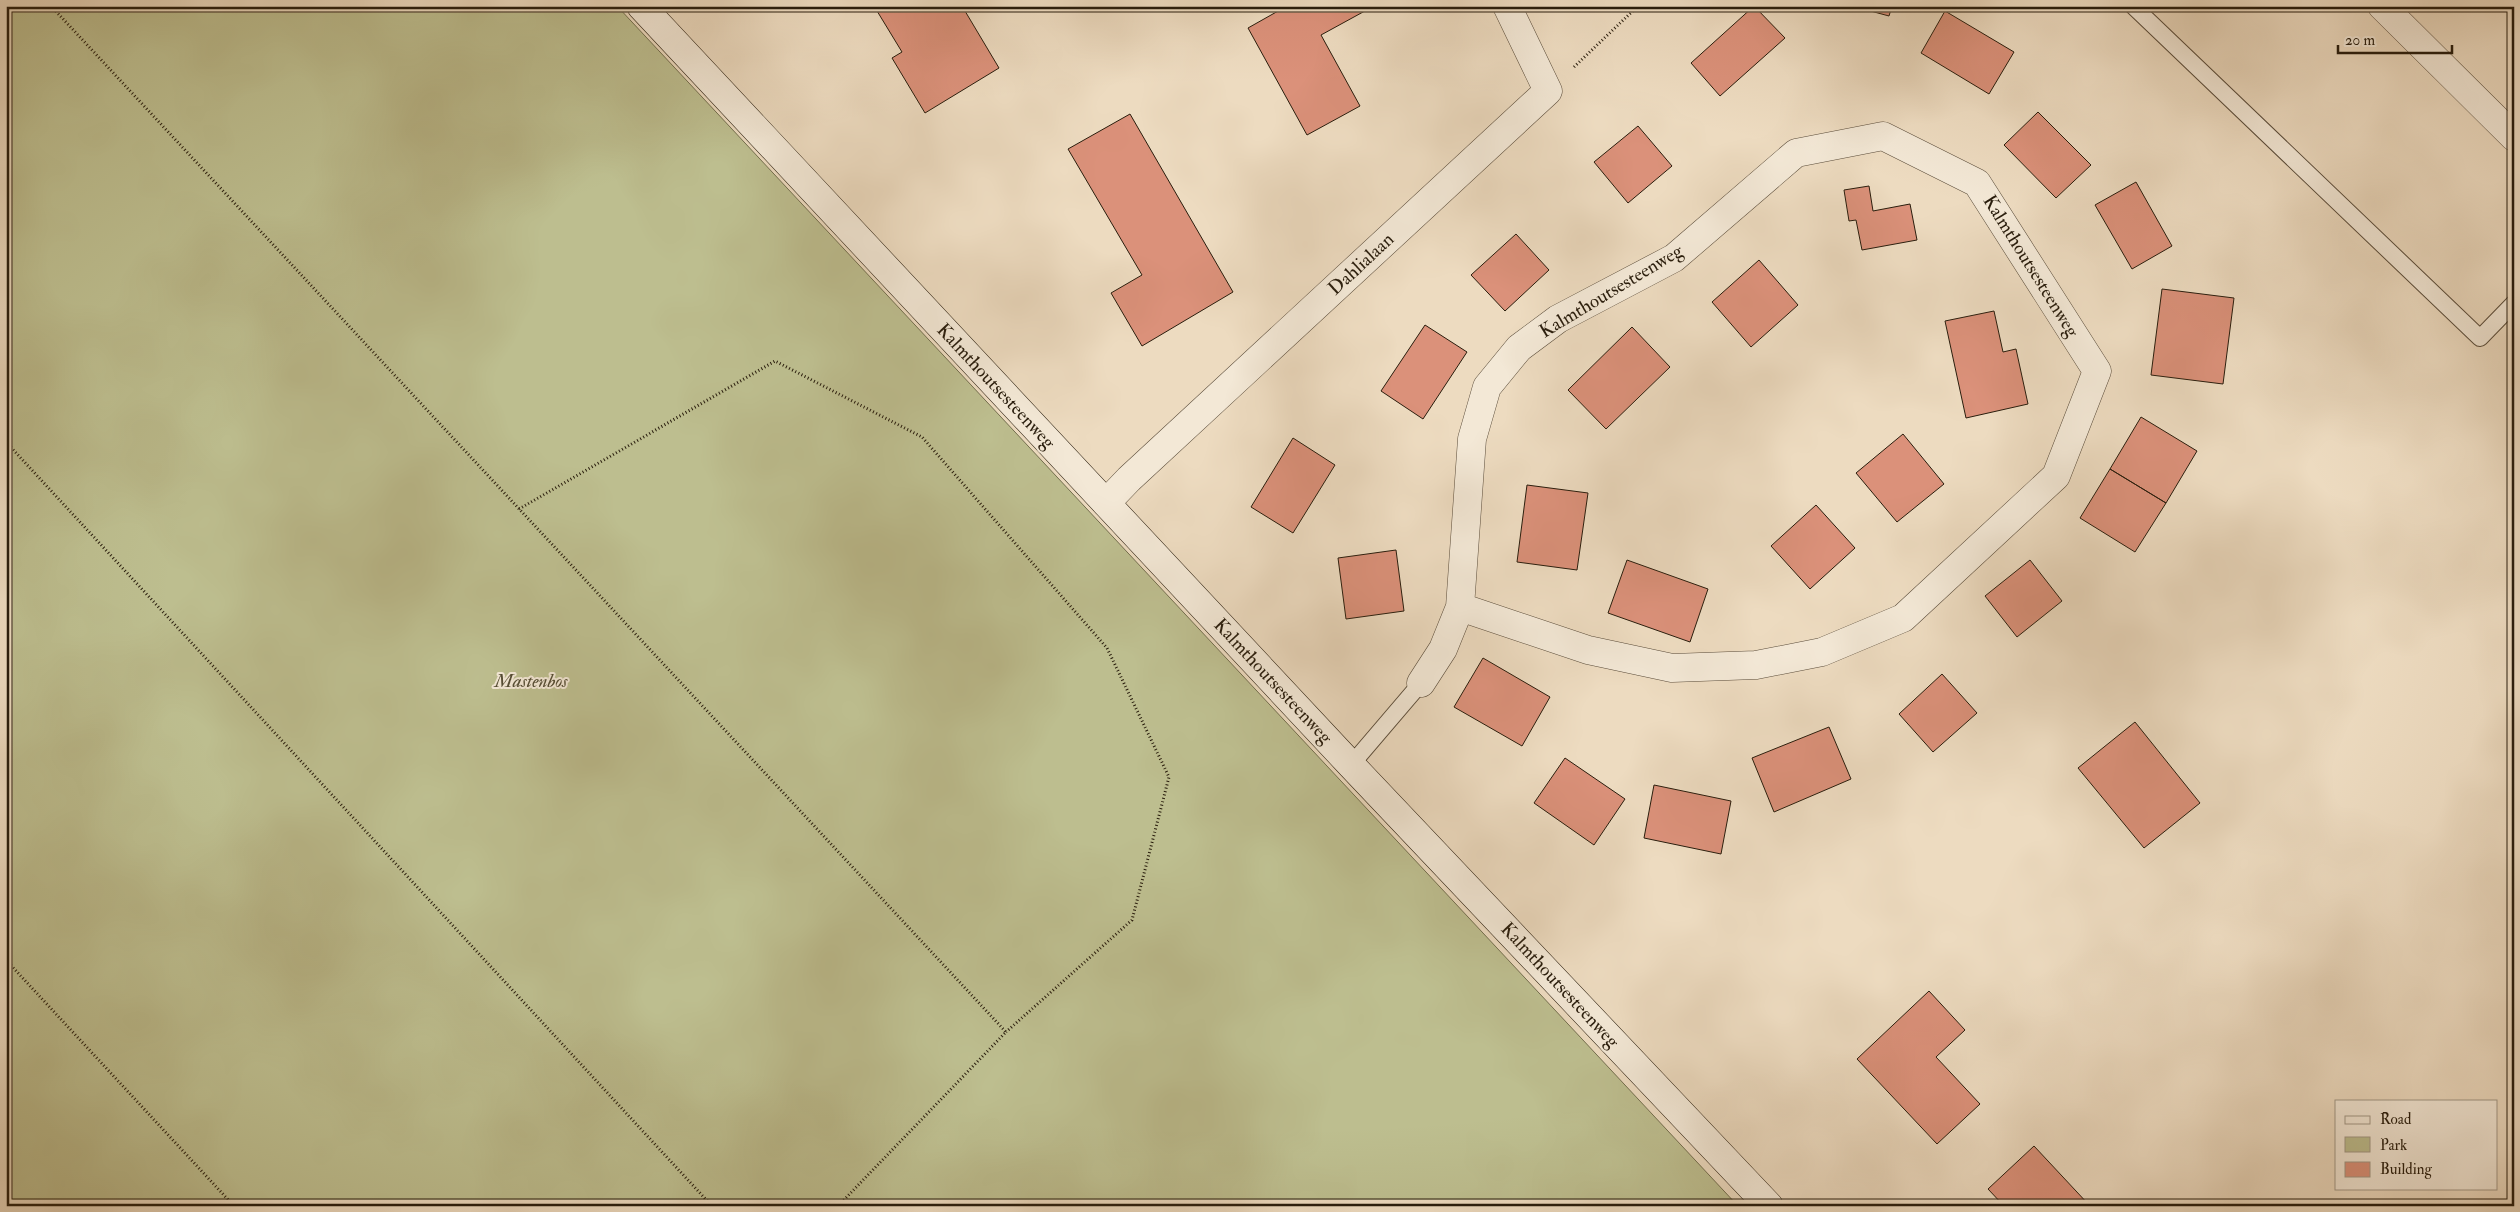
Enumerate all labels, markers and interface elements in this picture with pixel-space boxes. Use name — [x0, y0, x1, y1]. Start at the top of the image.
scale bar — [2338, 22, 2451, 54]
text: 20 m — [2345, 31, 2375, 50]
street label: Kalmthoutsesteenweg — [1978, 190, 2085, 342]
street label: Dahlialaan — [1323, 227, 1399, 300]
street label: Kalmthoutsesteenweg — [1535, 238, 1688, 343]
street label: Kalmthoutsesteenweg — [932, 318, 1061, 454]
street label: Kalmthoutsesteenweg — [1209, 613, 1338, 749]
park label: Mastenbos — [493, 669, 568, 693]
street label: Kalmthoutsesteenweg — [1496, 917, 1625, 1053]
legend — [2335, 1100, 2498, 1190]
text: Road — [2380, 1110, 2412, 1129]
text: Park — [2380, 1136, 2407, 1155]
text: Building — [2380, 1160, 2432, 1179]

